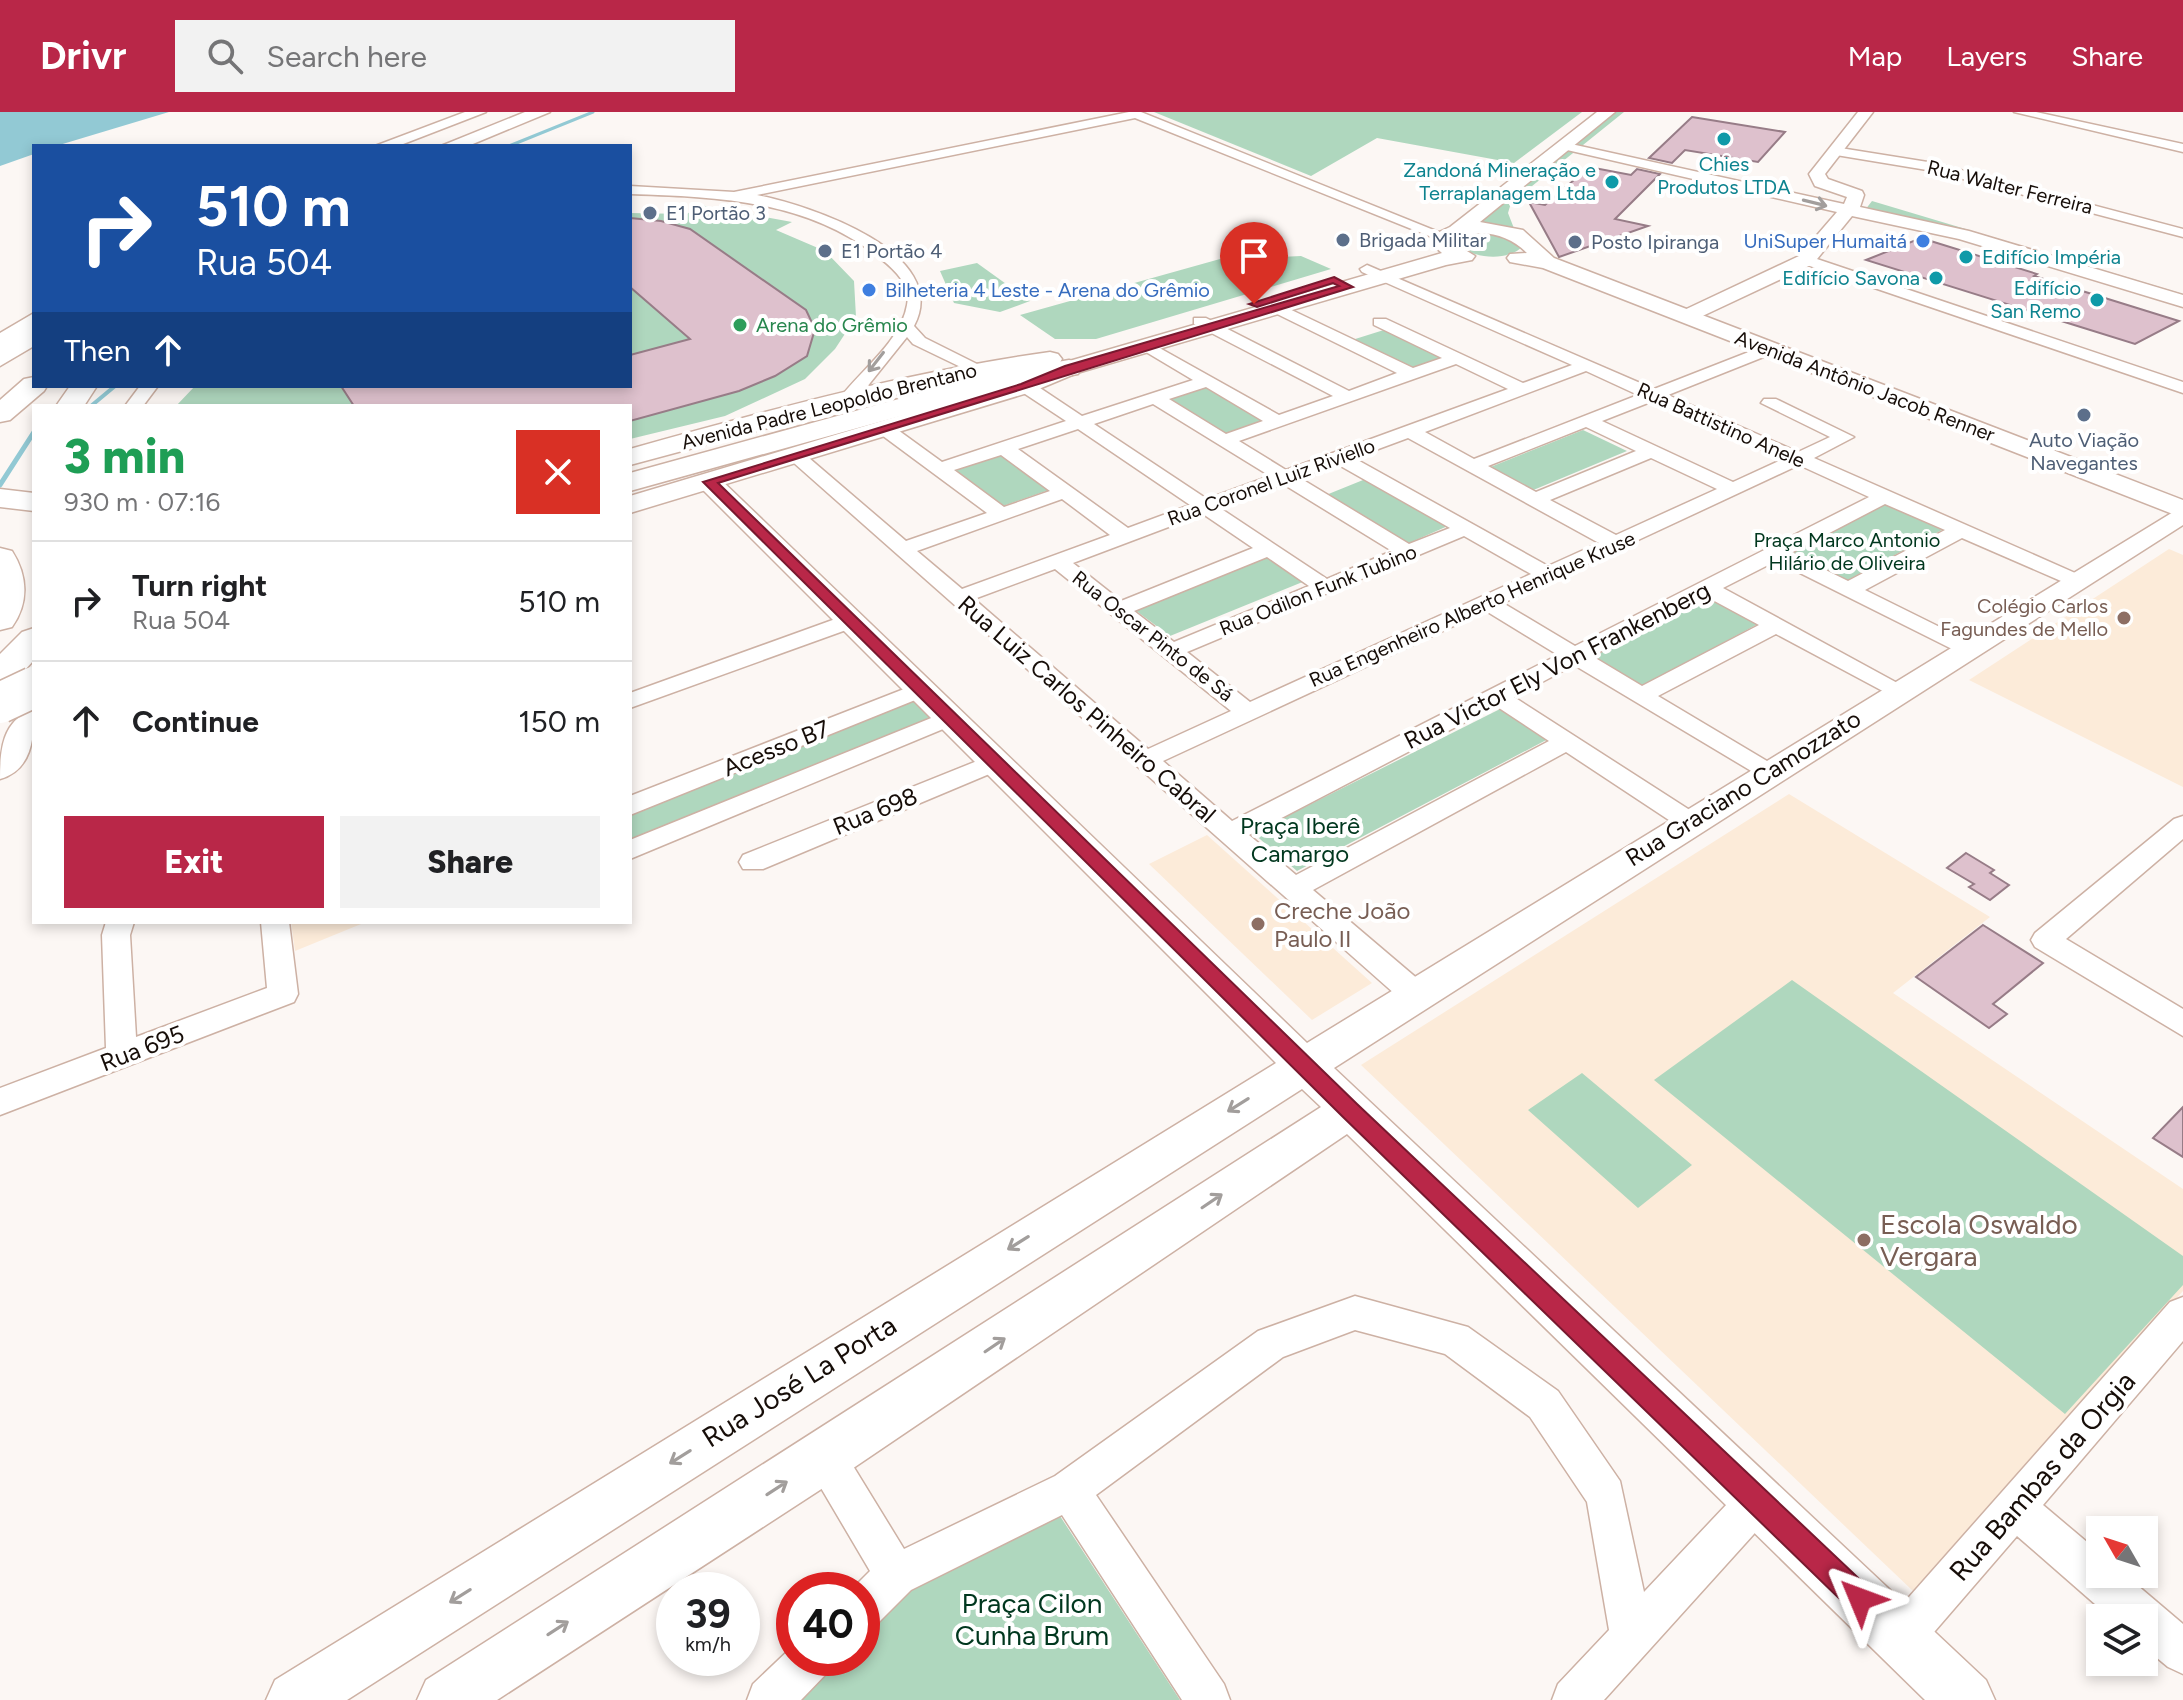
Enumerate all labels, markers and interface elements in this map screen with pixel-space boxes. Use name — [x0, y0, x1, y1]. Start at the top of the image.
search box — [175, 20, 735, 92]
text: Drivr — [40, 33, 127, 79]
icon: search — [203, 34, 247, 78]
text: Search here — [267, 38, 427, 75]
text: Map — [1848, 39, 1902, 73]
text: Layers — [1946, 39, 2027, 73]
text: Share — [2071, 39, 2143, 73]
marker: Chies Produtos LTDA — [1715, 130, 1733, 148]
place label: Chies Produtos LTDA — [1657, 152, 1791, 199]
street label: Rua Walter Ferreira — [1925, 155, 2095, 219]
place label: Zandoná Mineração e Terraplanagem Ltda — [1403, 158, 1596, 205]
text: 510 m — [196, 173, 351, 240]
marker: Zandoná Mineração e Terraplanagem Ltda — [1603, 173, 1621, 191]
icon: right — [64, 176, 168, 280]
one-way arrow — [1802, 196, 1828, 211]
place label: E1 Portão 3 — [666, 201, 766, 225]
marker: E1 Portão 3 — [641, 204, 659, 222]
pin — [1220, 222, 1288, 304]
place label: Brigada Militar — [1359, 228, 1487, 252]
place label: UniSuper Humaitá — [1743, 229, 1907, 253]
place label: Posto Ipiranga — [1591, 230, 1719, 254]
marker: Brigada Militar — [1334, 231, 1352, 249]
marker: UniSuper Humaitá — [1914, 232, 1932, 250]
marker: Posto Ipiranga — [1566, 233, 1584, 251]
icon: arrive — [1232, 234, 1276, 278]
place label: E1 Portão 4 — [841, 239, 942, 263]
text: Rua 504 — [196, 241, 332, 284]
marker: E1 Portão 4 — [816, 242, 834, 260]
place label: Edifício Impéria — [1982, 245, 2121, 269]
marker: Edifício Impéria — [1957, 248, 1975, 266]
place label: Edifício Savona — [1782, 266, 1920, 290]
marker: Edifício Savona — [1927, 269, 1945, 287]
place label: Edifício San Remo — [1990, 276, 2081, 323]
place label: Bilheteria 4 Leste - Arena do Grêmio — [885, 278, 1210, 302]
marker: Bilheteria 4 Leste - Arena do Grêmio — [860, 281, 878, 299]
marker: Edifício San Remo — [2088, 291, 2106, 309]
place label: Arena do Grêmio — [756, 313, 908, 337]
marker: Arena do Grêmio — [731, 316, 749, 334]
street label: Avenida Antônio Jacob Renner — [1732, 325, 1998, 447]
icon: ahead — [146, 328, 190, 372]
text: Then — [64, 332, 130, 369]
one-way arrow — [867, 351, 885, 372]
street label: Avenida Padre Leopoldo Brentano — [679, 358, 979, 454]
street label: Rua Battistino Anele — [1633, 377, 1809, 473]
marker: Auto Viação Navegantes — [2075, 406, 2093, 424]
text: 3 min — [64, 427, 185, 485]
place label: Auto Viação Navegantes — [2029, 428, 2139, 475]
button: close — [516, 430, 600, 514]
street label: Rua Coronel Luiz Riviello — [1164, 433, 1378, 531]
text: 930 m · 07:16 — [64, 486, 220, 518]
street label: Rua Engenheiro Alberto Henrique Kruse — [1305, 526, 1639, 692]
park label: Praça Marco Antonio Hilário de Oliveira — [1754, 528, 1940, 575]
street label: Rua Odilon Funk Tubino — [1216, 539, 1420, 641]
street label: Rua Oscar Pinto de Sá — [1068, 566, 1238, 706]
text: Turn right — [132, 567, 267, 604]
street label: Rua Victor Ely Von Frankenberg — [1399, 575, 1715, 755]
icon: right — [64, 579, 108, 623]
text: 510 m — [518, 583, 600, 620]
street label: Rua Luiz Carlos Pinheiro Cabral — [952, 589, 1222, 829]
place label: Colégio Carlos Fagundes de Mello — [1940, 594, 2108, 641]
text: Rua 504 — [132, 604, 230, 636]
marker: Colégio Carlos Fagundes de Mello — [2115, 609, 2133, 627]
icon: ahead — [64, 699, 108, 743]
text: Continue — [132, 703, 259, 740]
text: 150 m — [518, 703, 600, 740]
street label: Rua Graciano Camozzato — [1620, 704, 1866, 872]
street label: Acesso B7 — [719, 714, 833, 782]
street label: Rua 698 — [829, 781, 921, 841]
park label: Praça Iberê Camargo — [1240, 811, 1360, 868]
button: Exit — [64, 816, 324, 908]
button: Share — [340, 816, 600, 908]
place label: Creche João Paulo II — [1274, 896, 1410, 953]
marker: Creche João Paulo II — [1249, 915, 1267, 933]
street label: Rua 695 — [96, 1019, 188, 1077]
one-way arrow — [1227, 1096, 1249, 1113]
one-way arrow — [1200, 1193, 1222, 1210]
place label: Escola Oswaldo Vergara — [1880, 1207, 2078, 1273]
marker: Escola Oswaldo Vergara — [1855, 1231, 1873, 1249]
one-way arrow — [1007, 1236, 1030, 1252]
street label: Rua José La Porta — [696, 1308, 902, 1454]
one-way arrow — [983, 1337, 1005, 1353]
street label: Rua Bambas da Orgia — [1942, 1364, 2142, 1588]
one-way arrow — [669, 1448, 691, 1465]
one-way arrow — [766, 1479, 788, 1496]
north arrow — [2086, 1516, 2158, 1588]
map controls — [2086, 1516, 2158, 1676]
position arrow — [1818, 1557, 1902, 1641]
speed limit sign: 40 — [776, 1572, 880, 1676]
park label: Praça Cilon Cunha Brum — [955, 1586, 1109, 1652]
one-way arrow — [449, 1588, 472, 1604]
text: 39 — [685, 1590, 731, 1638]
button: layers — [2086, 1604, 2158, 1676]
one-way arrow — [547, 1619, 569, 1636]
text: km/h — [685, 1632, 731, 1656]

